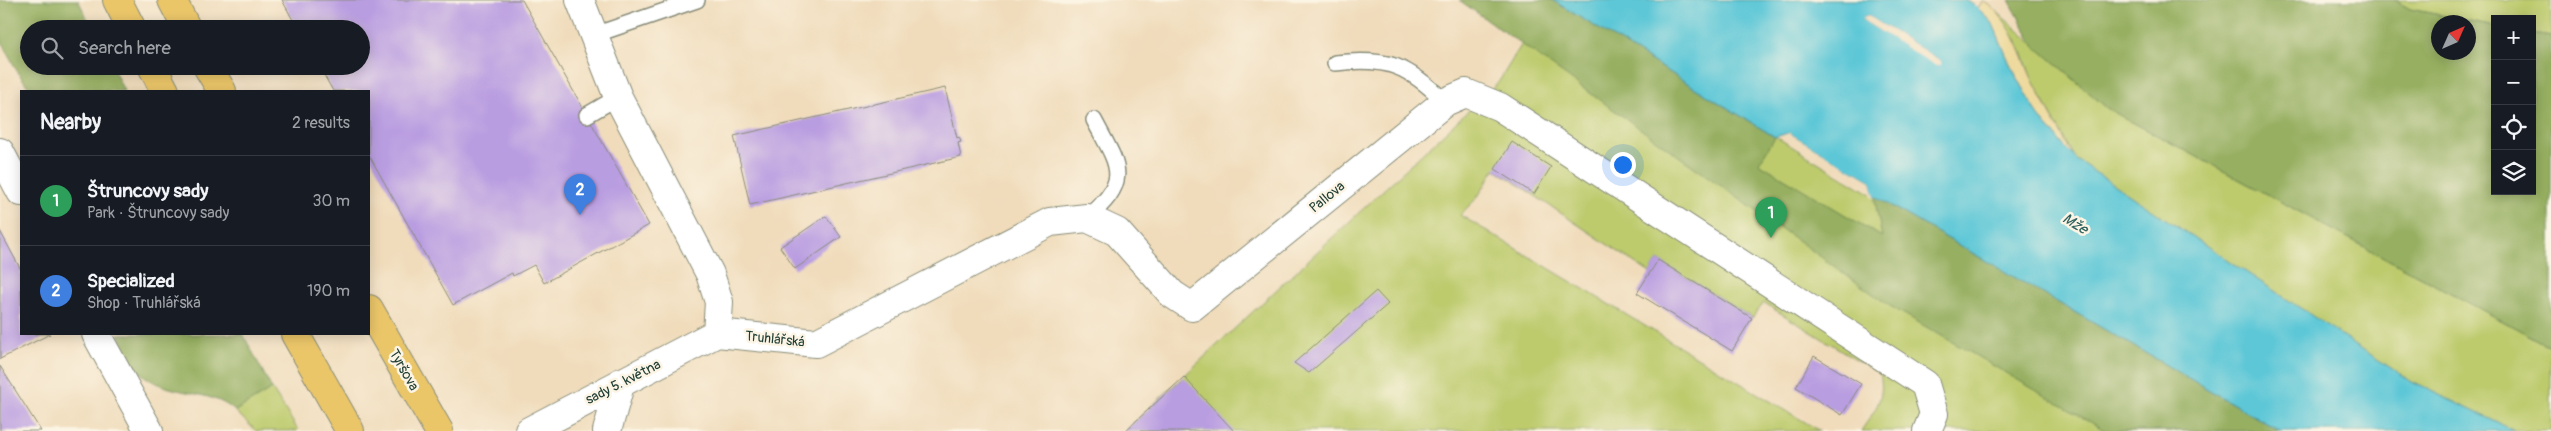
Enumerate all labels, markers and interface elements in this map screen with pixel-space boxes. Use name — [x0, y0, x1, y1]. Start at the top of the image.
north arrow — [2431, 15, 2476, 60]
map controls — [2491, 15, 2536, 195]
button: + — [2491, 15, 2536, 60]
search box — [20, 20, 370, 75]
icon: search — [38, 34, 66, 62]
text: Search here — [78, 36, 171, 60]
button: − — [2491, 60, 2536, 105]
button: locate — [2491, 105, 2536, 150]
text: Nearby — [40, 109, 101, 136]
text: 2 results — [292, 113, 350, 133]
button: layers — [2491, 150, 2536, 195]
your location — [1610, 152, 1636, 178]
pin: 2 — [564, 174, 596, 215]
street label: Pallova — [1306, 178, 1348, 216]
text: Štruncovy sady — [87, 179, 208, 203]
text: 1 — [53, 191, 59, 211]
text: 30 m — [312, 191, 350, 211]
pin: 1 — [1755, 197, 1787, 238]
text: Park · Štruncovy sady — [87, 203, 229, 223]
water label: Mže — [2059, 209, 2092, 240]
text: Specialized — [87, 269, 175, 293]
text: 2 — [52, 281, 60, 301]
text: 190 m — [307, 281, 350, 301]
text: Shop · Truhlářská — [87, 293, 201, 313]
street label: Truhlářská — [744, 327, 806, 351]
street label: Tyršova — [385, 346, 423, 394]
street label: sady 5. května — [583, 356, 663, 408]

